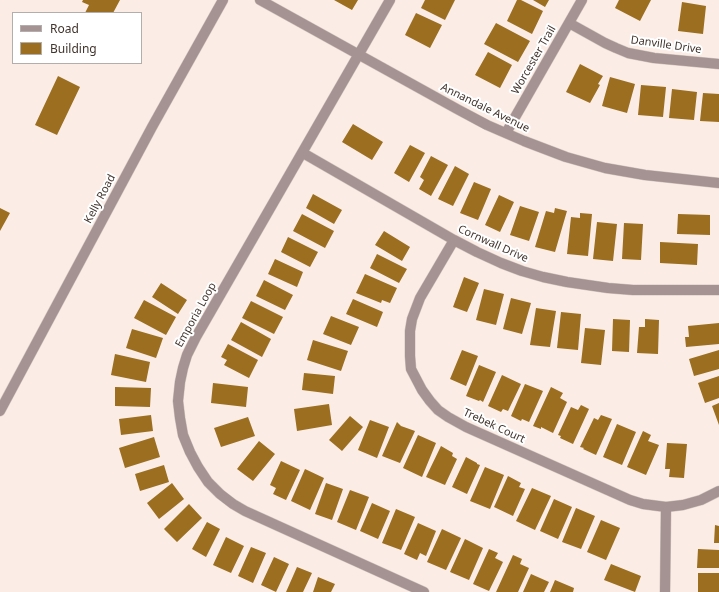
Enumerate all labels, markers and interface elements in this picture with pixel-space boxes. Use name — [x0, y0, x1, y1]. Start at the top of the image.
legend — [12, 12, 142, 64]
text: Road — [50, 20, 79, 37]
street label: Worcester Trail — [509, 23, 559, 97]
street label: Danville Drive — [630, 33, 702, 57]
text: Building — [50, 40, 97, 57]
street label: Annandale Avenue — [438, 81, 532, 135]
street label: Kelly Road — [82, 172, 118, 226]
street label: Cornwall Drive — [456, 223, 530, 265]
street label: Emporia Loop — [173, 280, 219, 350]
street label: Trebek Court — [461, 406, 527, 446]

